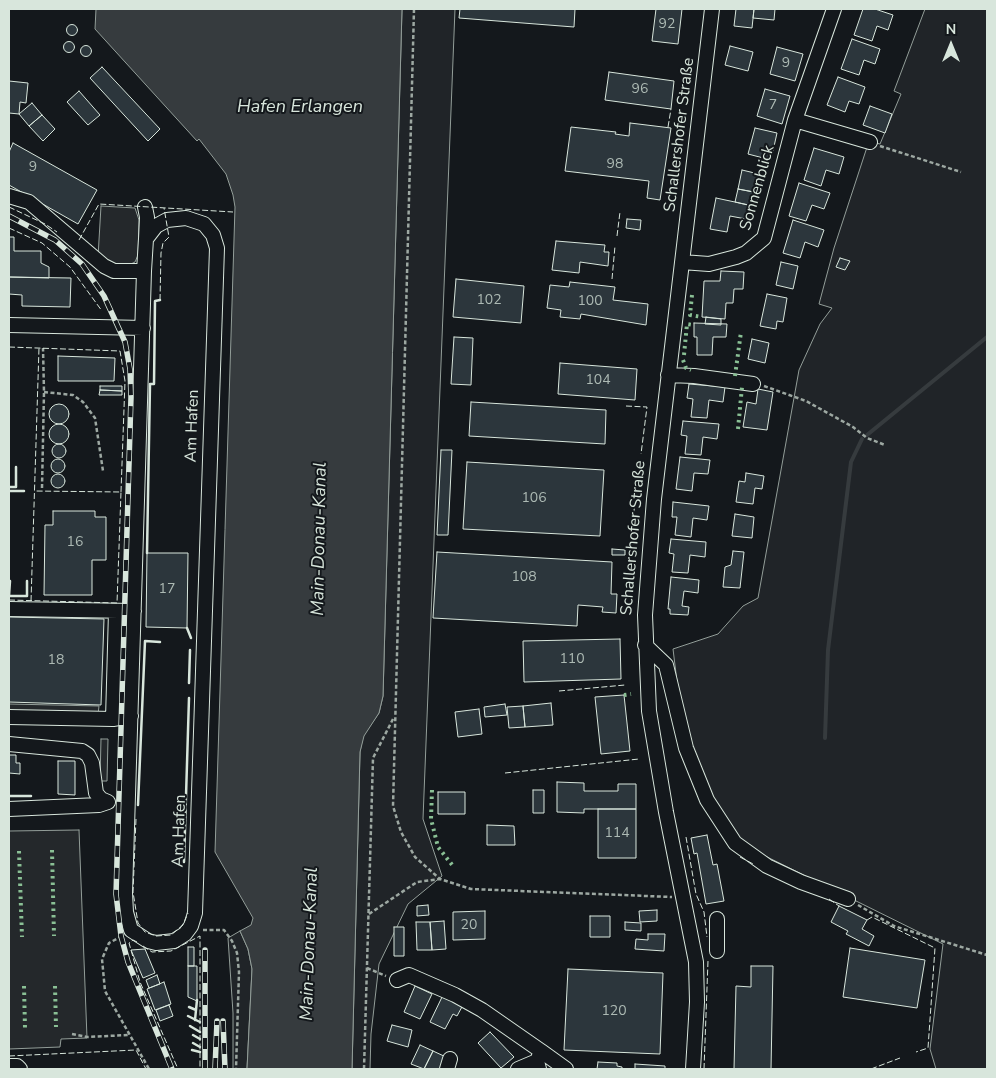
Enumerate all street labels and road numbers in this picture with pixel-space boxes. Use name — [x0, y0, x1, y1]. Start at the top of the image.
street label: Schallershofer Straße — [661, 57, 699, 213]
street label: Sonnenblick — [737, 143, 779, 233]
street label: Am Hafen — [182, 389, 204, 463]
street label: Schallershofer Straße — [618, 460, 650, 616]
street label: Am Hafen — [169, 794, 191, 868]

